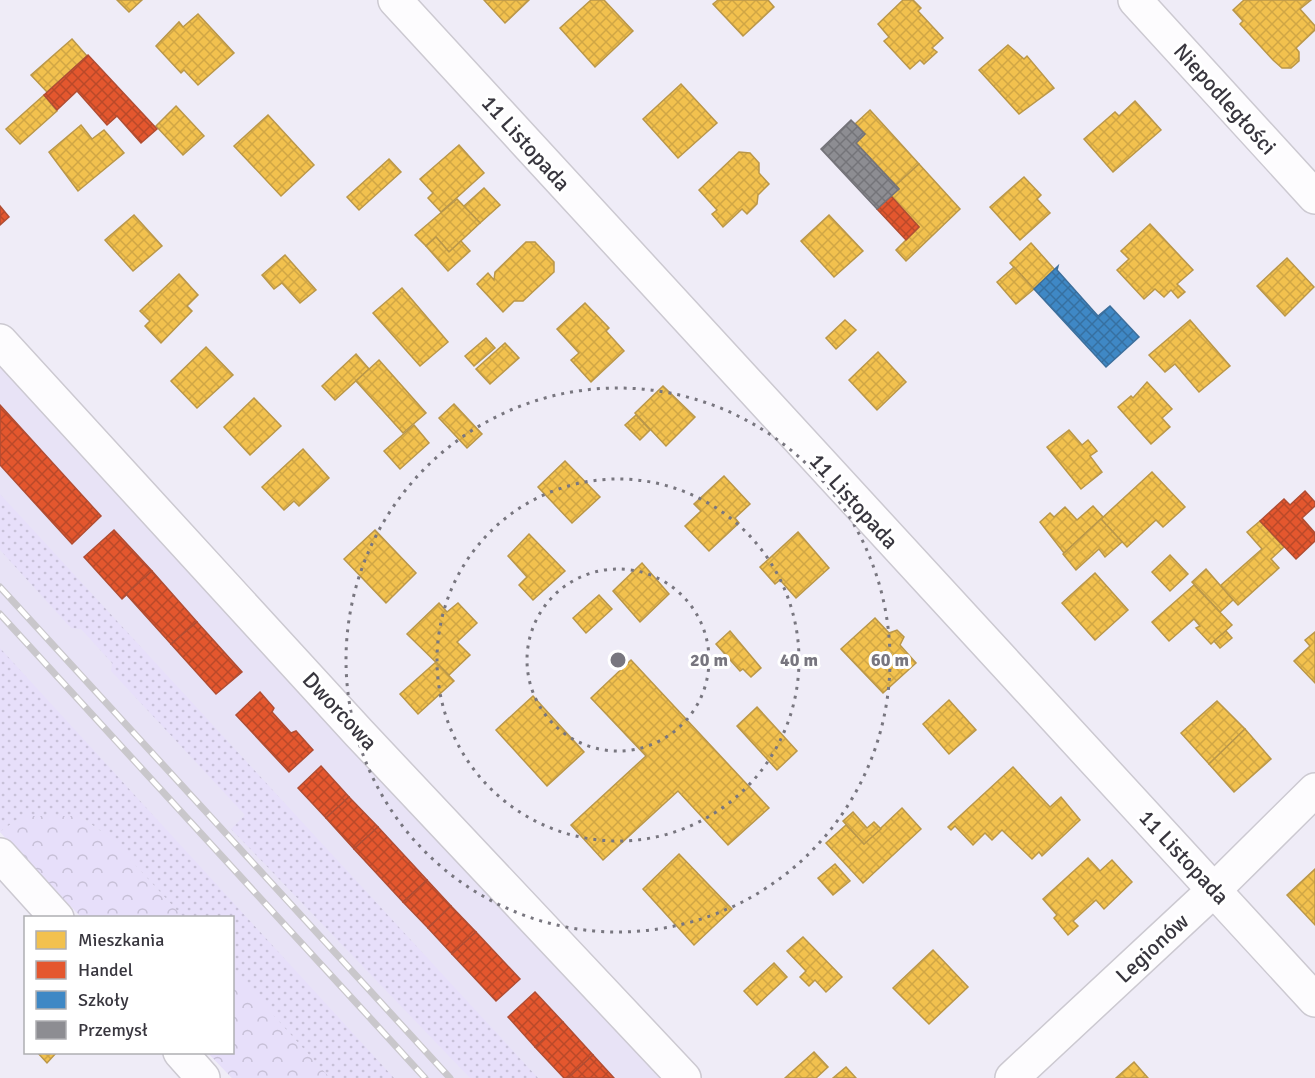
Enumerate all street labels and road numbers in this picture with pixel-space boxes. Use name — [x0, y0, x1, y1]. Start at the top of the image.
street label: Niepodległości — [1168, 38, 1282, 160]
street label: 11 Listopada — [476, 89, 576, 197]
street label: 11 Listopada — [804, 447, 904, 555]
street label: Dworcowa — [297, 666, 383, 756]
street label: 11 Listopada — [1133, 804, 1235, 910]
street label: Legionów — [1110, 907, 1194, 989]

